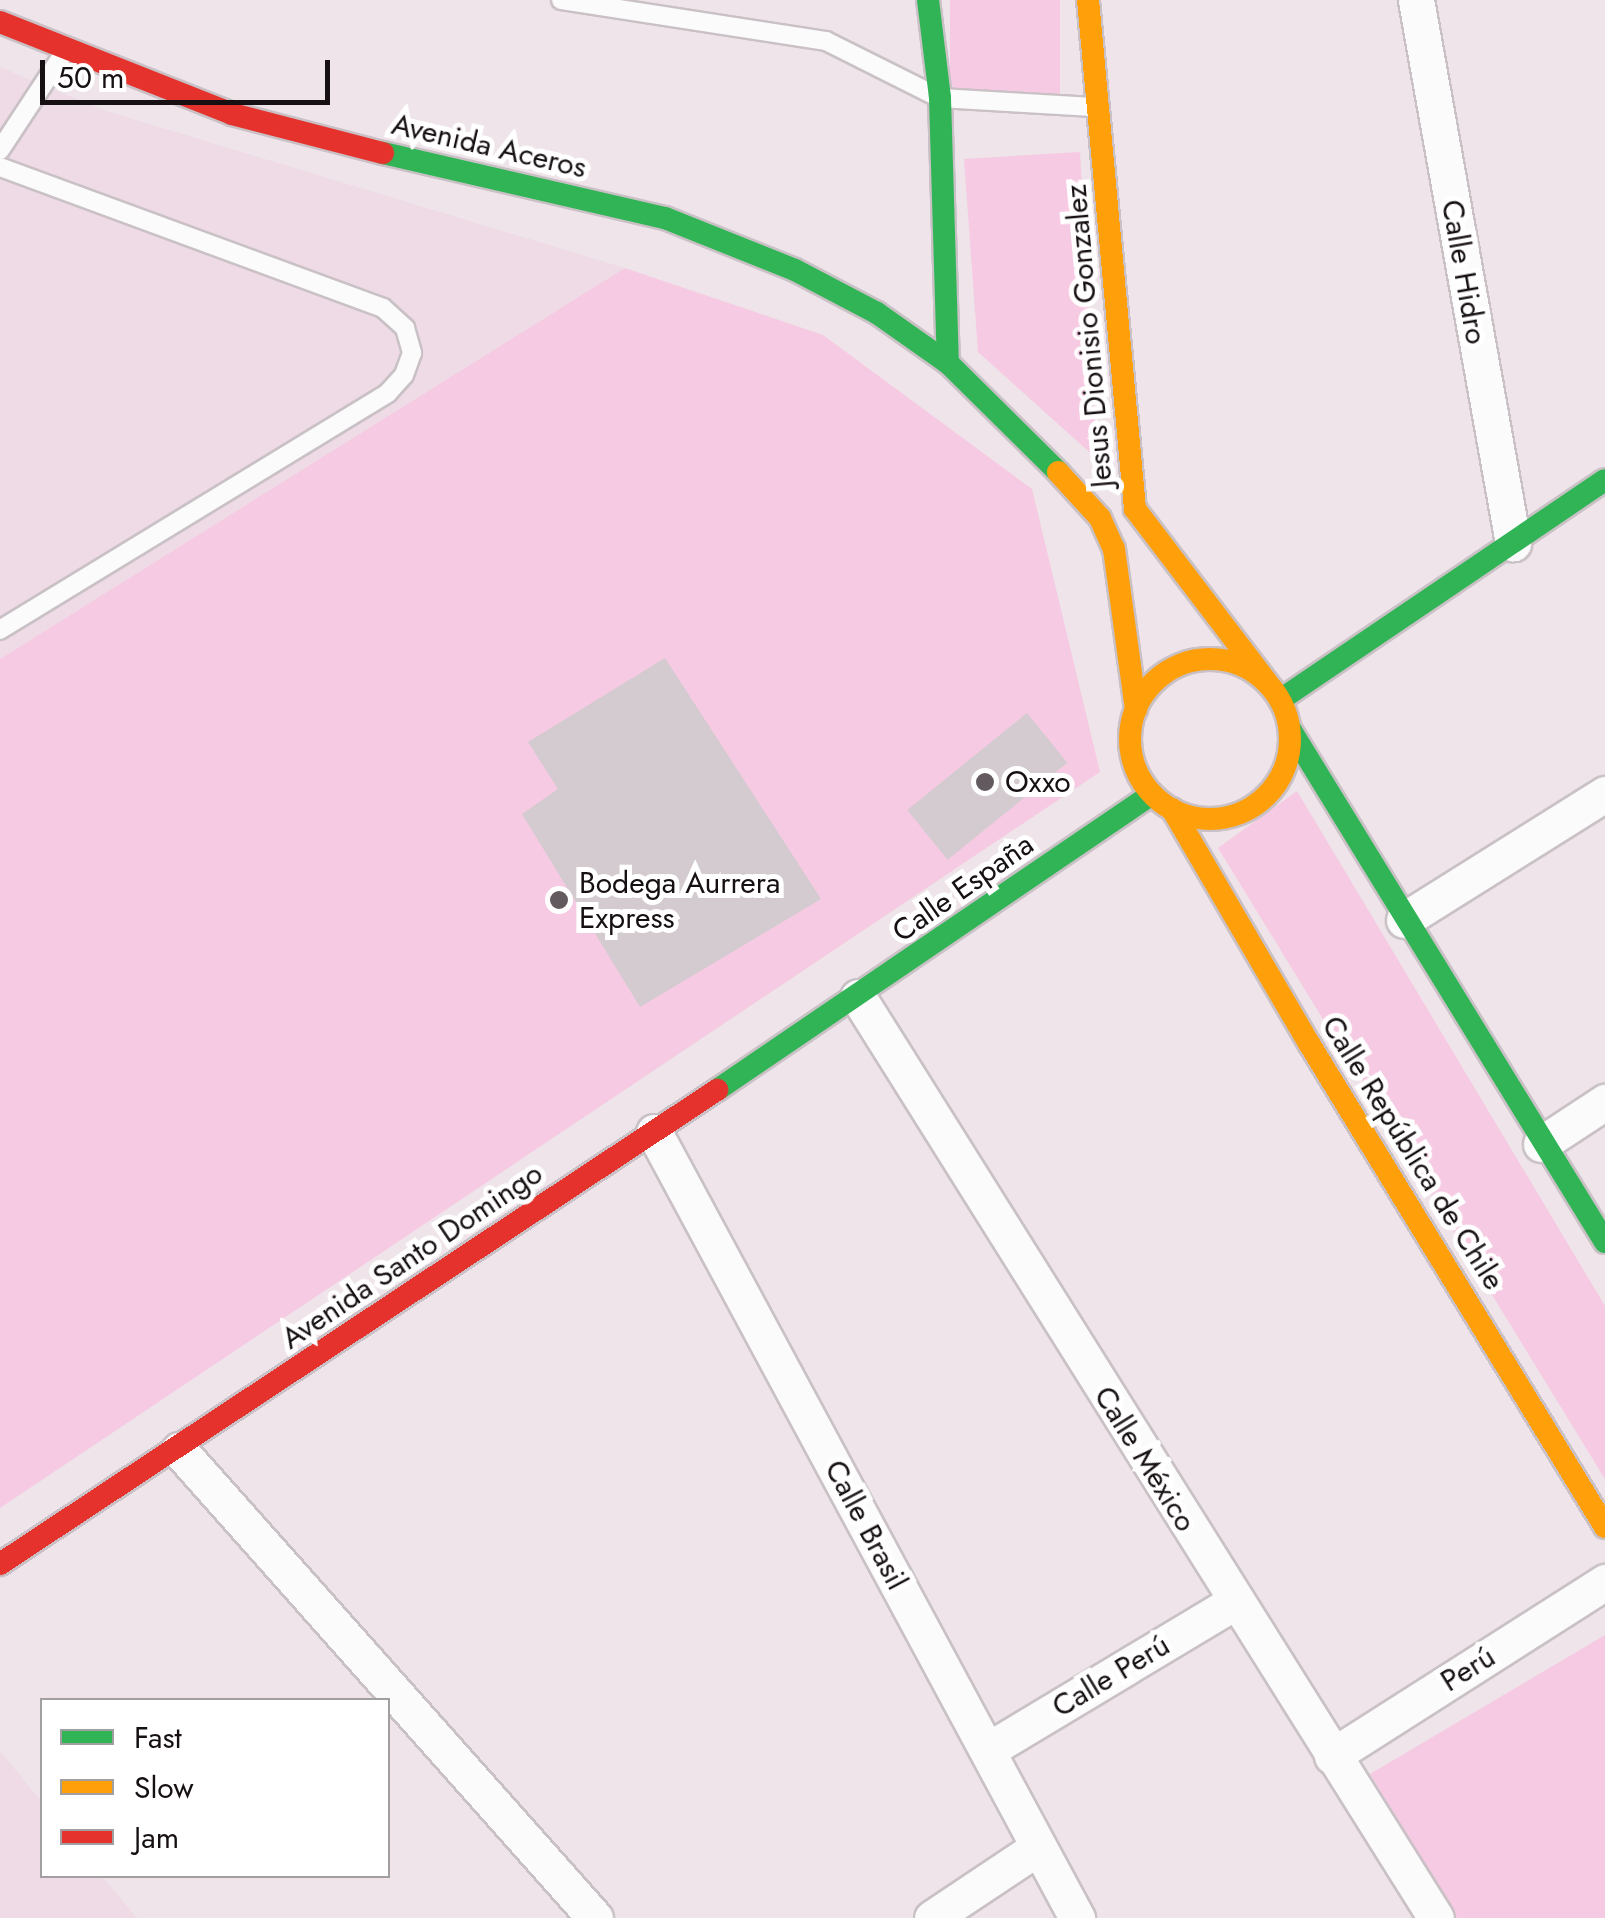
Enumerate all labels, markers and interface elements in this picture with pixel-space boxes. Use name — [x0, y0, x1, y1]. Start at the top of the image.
scale bar — [45, 40, 335, 102]
text: 50 m — [57, 56, 124, 99]
street label: Avenida Aceros — [388, 106, 590, 186]
street label: Jesus Dionisio Gonzalez — [1058, 183, 1120, 489]
street label: Calle Hidro — [1434, 197, 1494, 347]
place label: Oxxo — [1005, 764, 1071, 800]
marker: Oxxo — [974, 771, 996, 793]
street label: Calle España — [886, 826, 1040, 950]
place label: Bodega Aurrera Express — [579, 865, 780, 936]
marker: Bodega Aurrera Express — [548, 889, 570, 911]
street label: Calle República de Chile — [1314, 1010, 1512, 1296]
street label: Avenida Santo Domingo — [275, 1155, 549, 1357]
street label: Calle México — [1086, 1380, 1204, 1538]
street label: Calle Brasil — [817, 1454, 915, 1596]
street label: Calle Perú — [1046, 1627, 1176, 1725]
street label: Perú — [1434, 1639, 1502, 1699]
legend — [40, 1698, 390, 1878]
text: Fast — [134, 1716, 182, 1759]
text: Slow — [134, 1766, 194, 1809]
text: Jam — [134, 1816, 179, 1859]

